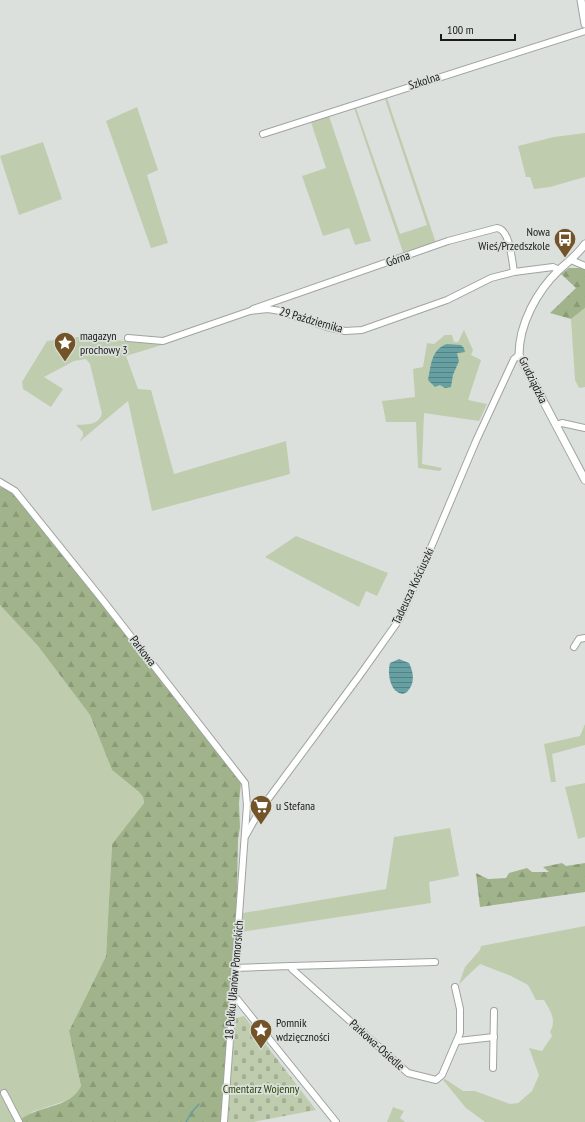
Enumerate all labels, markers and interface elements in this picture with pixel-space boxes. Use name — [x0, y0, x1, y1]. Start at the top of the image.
scale bar — [441, 16, 515, 42]
text: 100 m — [447, 22, 474, 37]
street label: Szkolna — [406, 68, 442, 93]
place label: Nowa Wieś/Przedszkole — [478, 224, 550, 253]
bus stop icon: Nowa Wieś/Przedszkole — [552, 226, 578, 259]
street label: Górna — [384, 247, 412, 270]
street label: 29 Października — [278, 303, 345, 336]
place label: magazyn prochowy 3 — [80, 328, 128, 357]
place icon: magazyn prochowy 3 — [52, 330, 78, 363]
street label: Grudziądzka — [516, 354, 551, 406]
street label: Tadeusza Kościuszki — [388, 545, 437, 626]
street label: Parkowa — [127, 632, 160, 669]
supermarket icon: u Stefana — [248, 793, 274, 826]
place label: u Stefana — [276, 798, 315, 813]
street label: 18 Pułku Ułanów Pomorskich — [221, 920, 246, 1040]
place label: Pomnik wdzięczności — [276, 1015, 330, 1044]
street label: Parkowa-Osiedle — [347, 1016, 408, 1073]
place icon: Pomnik wdzięczności — [248, 1017, 274, 1050]
park label: Cmentarz Wojenny — [223, 1081, 300, 1096]

